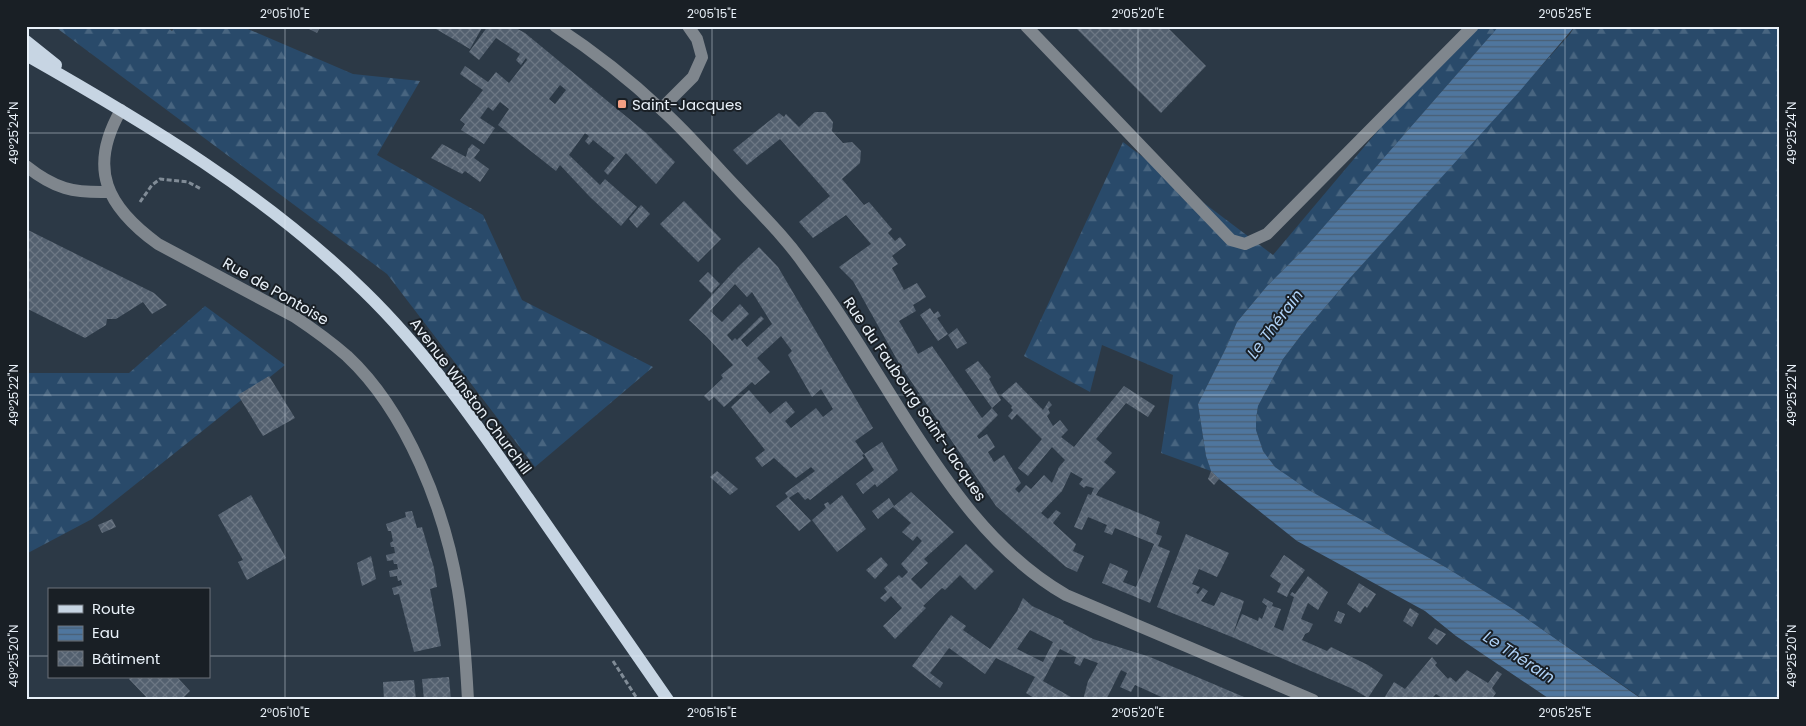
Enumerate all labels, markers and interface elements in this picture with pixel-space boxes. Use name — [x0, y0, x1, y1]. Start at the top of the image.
text: 2°05'10"E — [260, 5, 310, 22]
text: 2°05'15"E — [687, 5, 737, 22]
text: 2°05'20"E — [1112, 5, 1164, 22]
text: 2°05'25"E — [1539, 5, 1591, 22]
place label: Saint-Jacques — [632, 94, 742, 115]
marker: Saint-Jacques — [616, 98, 628, 110]
text: 49°25'24"N — [5, 102, 22, 164]
text: 49°25'24"N — [1783, 102, 1800, 164]
street label: Rue de Pontoise — [219, 252, 333, 330]
water label: Le Thérain — [1241, 285, 1309, 363]
street label: Rue du Faubourg Saint-Jacques — [839, 293, 992, 505]
street label: Avenue Winston Churchill — [405, 313, 537, 479]
text: 49°25'22"N — [5, 364, 22, 426]
text: 49°25'22"N — [1783, 364, 1800, 426]
legend — [48, 588, 210, 678]
text: Route — [92, 598, 135, 619]
text: Eau — [92, 622, 119, 643]
text: 49°25'20"N — [5, 625, 22, 687]
water label: Le Thérain — [1479, 625, 1559, 689]
text: 49°25'20"N — [1783, 625, 1800, 687]
text: Bâtiment — [92, 648, 160, 669]
text: 2°05'10"E — [260, 704, 310, 721]
text: 2°05'15"E — [687, 704, 737, 721]
text: 2°05'20"E — [1112, 704, 1164, 721]
text: 2°05'25"E — [1539, 704, 1591, 721]

